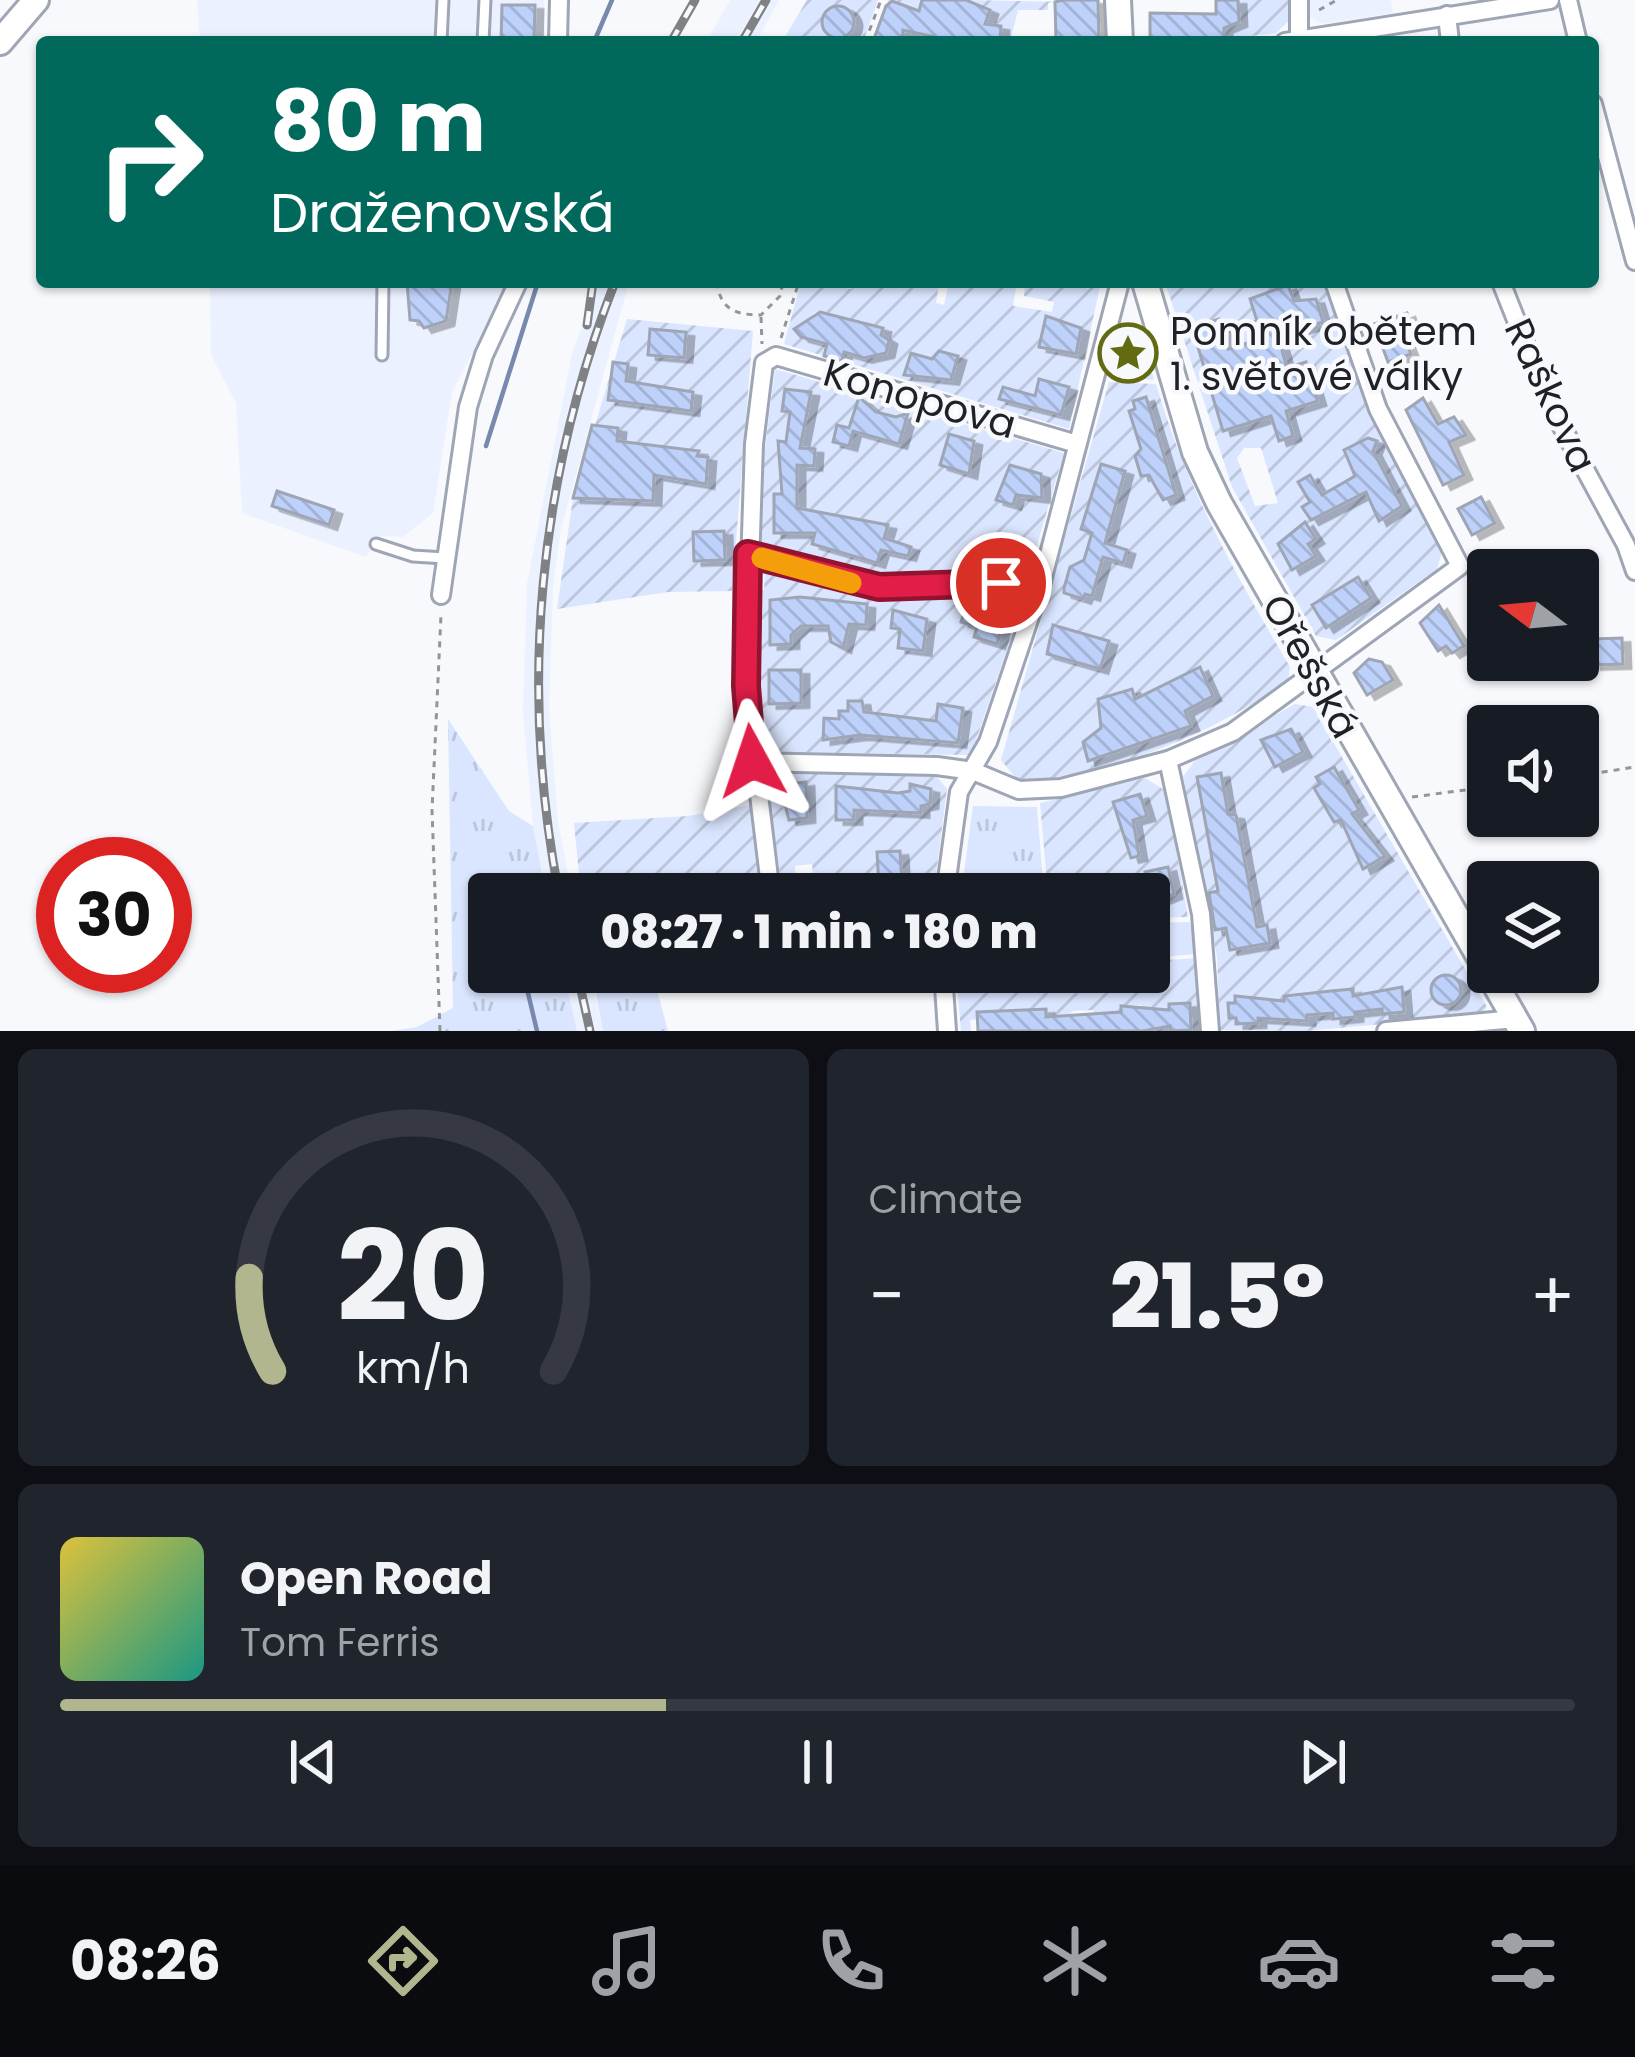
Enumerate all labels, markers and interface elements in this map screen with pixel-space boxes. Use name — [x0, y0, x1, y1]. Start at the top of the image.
text: 80 m — [270, 63, 486, 180]
icon: right — [72, 84, 228, 240]
text: Draženovská — [270, 175, 615, 251]
place label: Pomník obětem 1. světové války — [1170, 304, 1477, 404]
street label: Raškova — [1491, 309, 1610, 481]
place icon: Pomník obětem 1. světové války — [1097, 322, 1159, 384]
street label: Konopova — [817, 345, 1023, 452]
pin — [950, 532, 1052, 634]
north arrow — [1467, 549, 1599, 681]
map controls — [1467, 549, 1599, 993]
icon: arrive — [968, 550, 1034, 616]
street label: Ořešská — [1249, 584, 1373, 748]
position arrow — [689, 698, 815, 824]
button: sound — [1467, 705, 1599, 837]
speed limit sign: 30 — [36, 837, 192, 993]
button: layers — [1467, 861, 1599, 993]
text: 08:27 · 1 min · 180 m — [601, 901, 1037, 964]
text: Climate — [869, 1172, 1023, 1227]
text: 20 — [337, 1189, 490, 1364]
text: 21.5° — [1110, 1233, 1325, 1360]
text: − — [869, 1250, 905, 1342]
text: + — [1530, 1250, 1575, 1342]
text: km/h — [356, 1337, 470, 1397]
text: Open Road — [240, 1547, 493, 1610]
text: Tom Ferris — [240, 1615, 440, 1670]
icon: previous — [280, 1729, 346, 1795]
icon: pause — [785, 1729, 851, 1795]
icon: next — [1290, 1729, 1356, 1795]
icon: directions — [361, 1919, 445, 2003]
icon: music — [585, 1919, 669, 2003]
icon: phone — [809, 1919, 893, 2003]
icon: climate — [1033, 1919, 1117, 2003]
icon: car — [1257, 1919, 1341, 2003]
icon: filters — [1481, 1919, 1565, 2003]
text: 08:26 — [70, 1923, 221, 1999]

